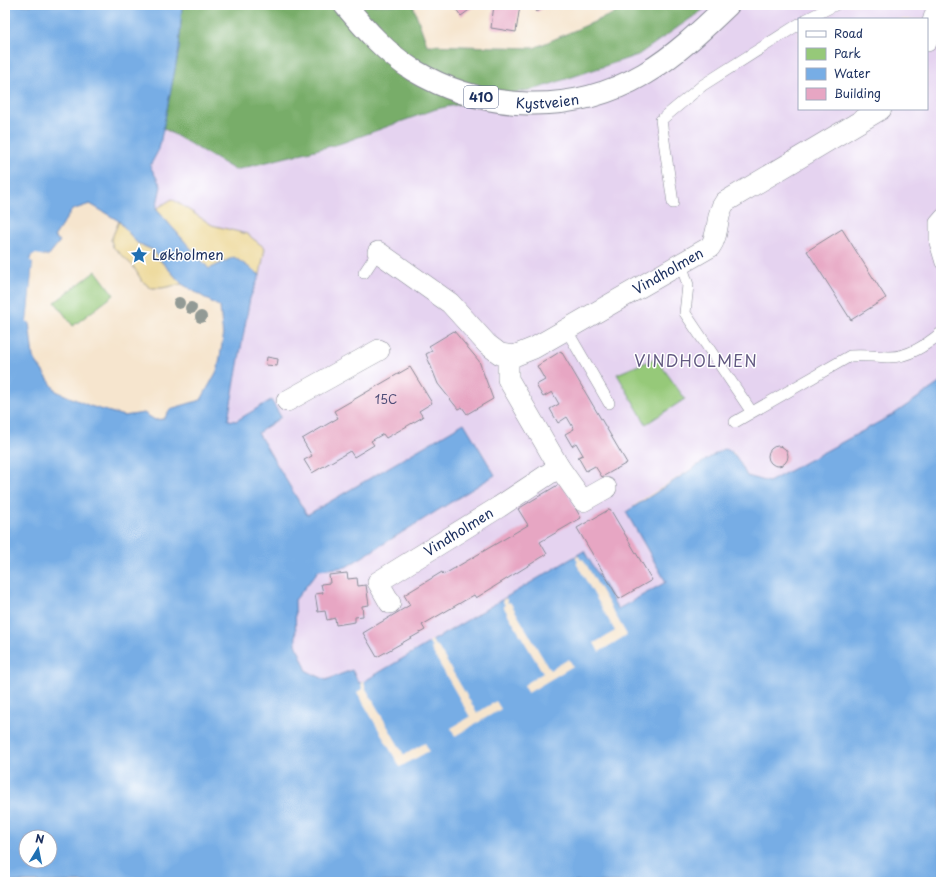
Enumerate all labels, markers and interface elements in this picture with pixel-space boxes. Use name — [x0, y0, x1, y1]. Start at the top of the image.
legend — [798, 18, 928, 110]
text: Road — [834, 24, 863, 42]
text: Park — [834, 44, 861, 62]
text: Water — [834, 64, 871, 82]
text: Building — [834, 84, 881, 102]
road number: 410 — [464, 86, 498, 108]
street label: Kystveien — [515, 88, 581, 114]
street label: Vindholmen — [628, 242, 707, 299]
place label: Løkholmen — [152, 244, 224, 265]
place icon: Løkholmen — [129, 245, 149, 265]
district label: VINDHOLMEN — [634, 348, 758, 372]
house number: 15C — [375, 390, 397, 408]
street label: Vindholmen — [419, 502, 497, 561]
north arrow — [18, 829, 58, 869]
text: N — [34, 830, 46, 848]

